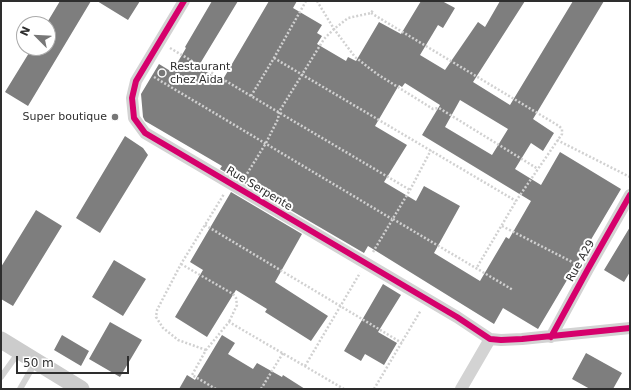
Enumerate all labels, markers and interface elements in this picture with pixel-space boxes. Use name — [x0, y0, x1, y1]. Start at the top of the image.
north arrow — [16, 16, 56, 56]
text: N — [18, 24, 33, 38]
place label: Restaurant chez Aida — [170, 60, 230, 86]
marker: Restaurant chez Aida — [157, 68, 167, 78]
place label: Super boutique — [23, 110, 107, 124]
marker: Super boutique — [110, 112, 120, 122]
street label: Rue Serpente — [224, 164, 294, 214]
street label: Rue A29 — [564, 238, 598, 284]
scale bar — [18, 348, 131, 374]
text: 50 m — [23, 356, 54, 370]

